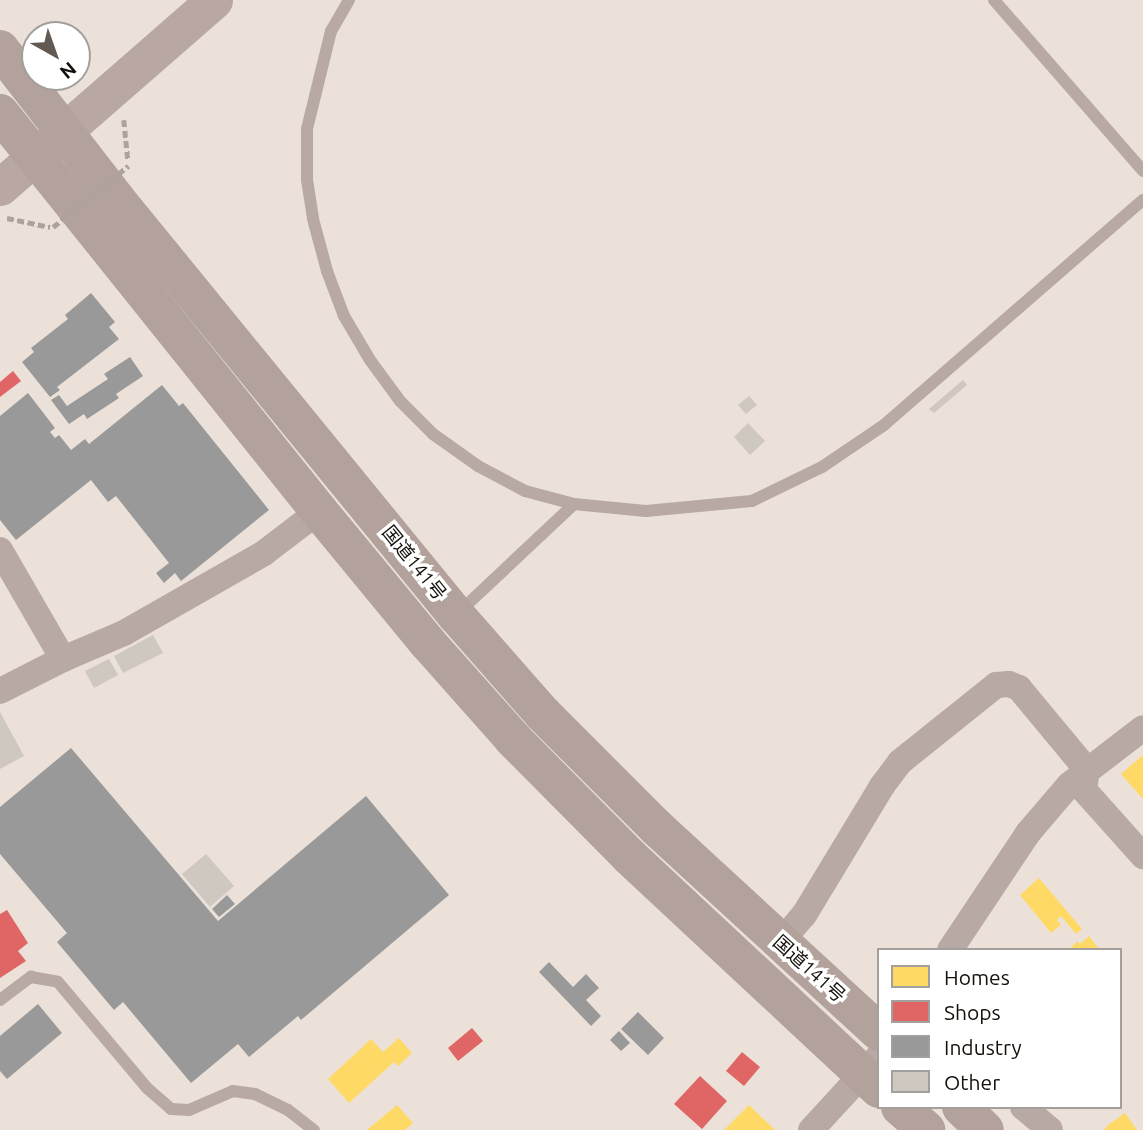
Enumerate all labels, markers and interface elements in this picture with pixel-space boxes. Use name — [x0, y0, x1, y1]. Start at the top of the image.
north arrow — [21, 21, 91, 91]
text: N — [56, 58, 81, 84]
street label: 国道141号 — [377, 521, 451, 605]
street label: 国道141号 — [768, 931, 850, 1007]
legend — [877, 948, 1122, 1109]
text: Homes — [944, 965, 1010, 989]
text: Shops — [944, 1000, 1001, 1024]
text: Industry — [944, 1035, 1022, 1059]
text: Other — [944, 1070, 1000, 1094]

